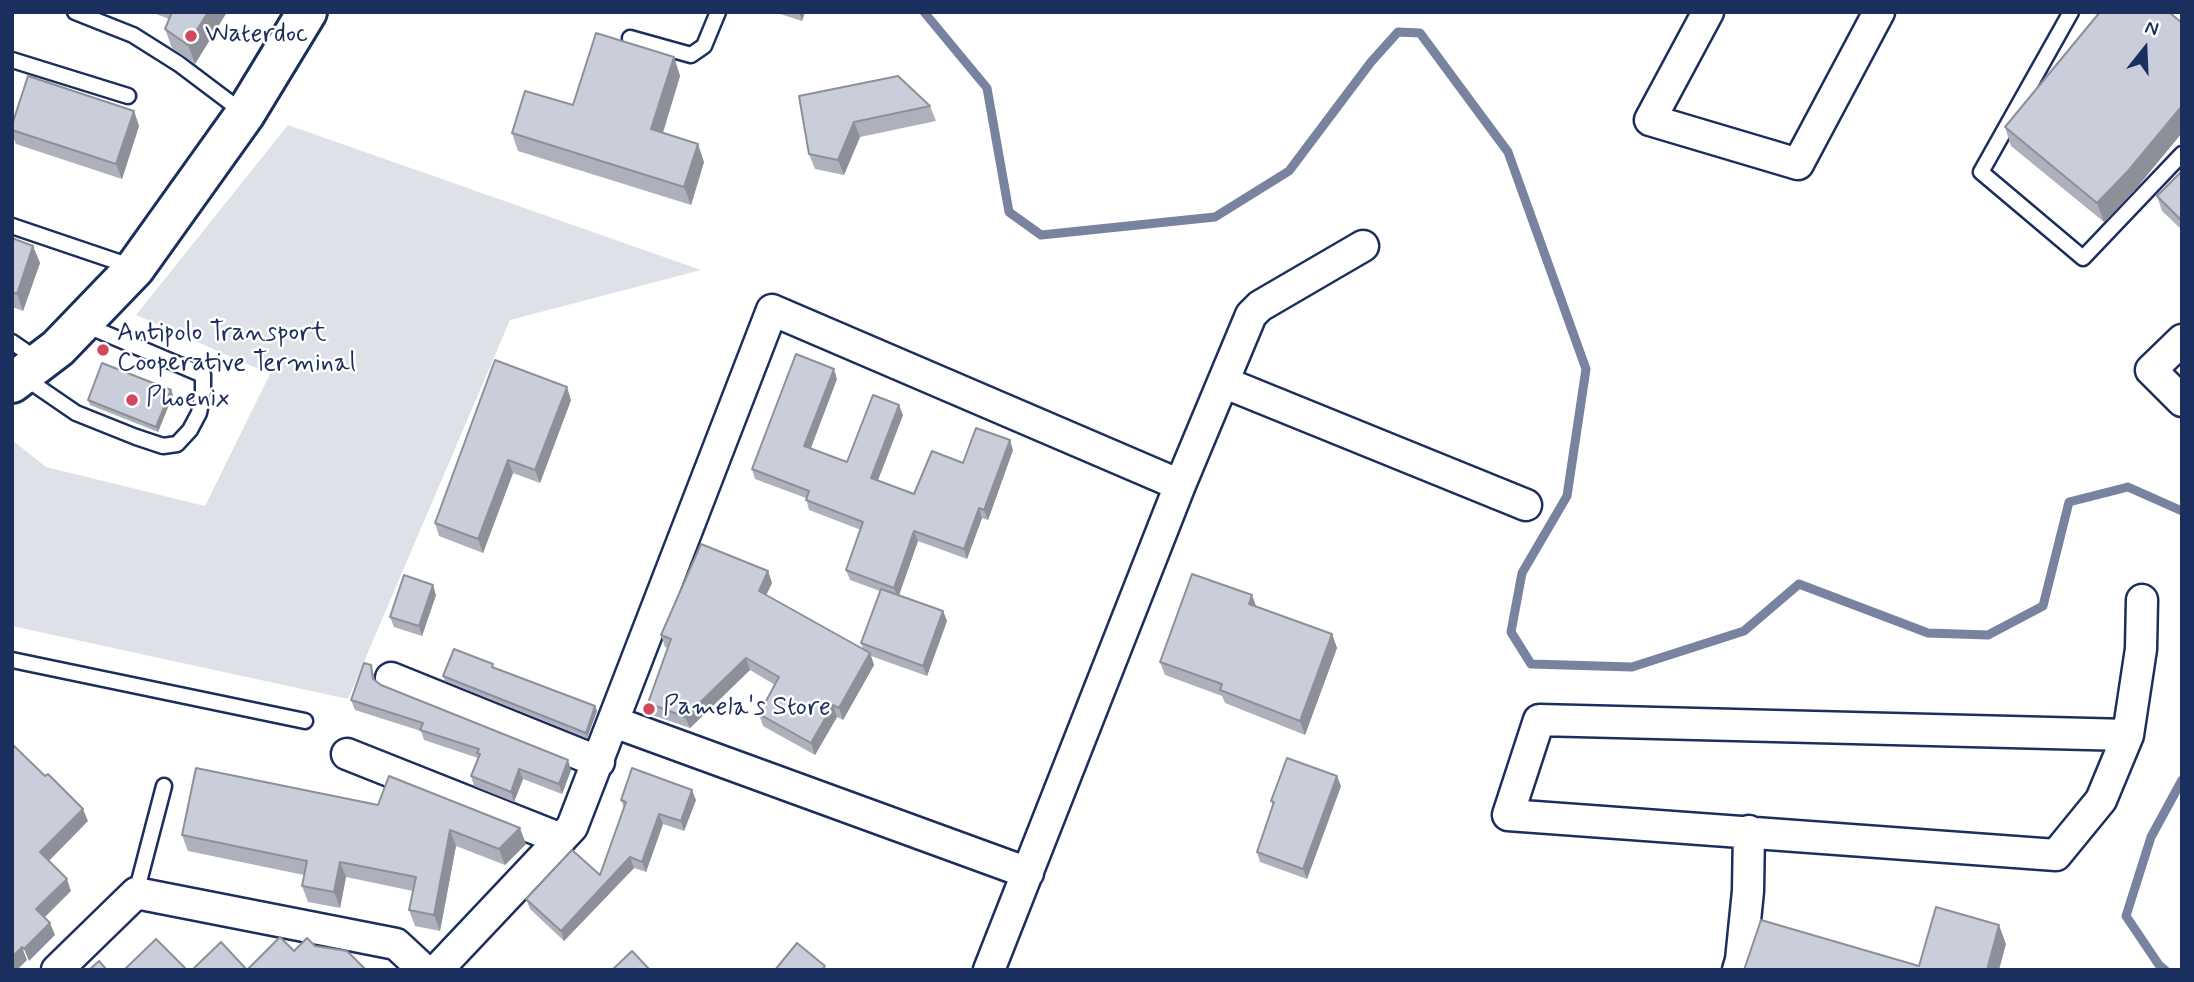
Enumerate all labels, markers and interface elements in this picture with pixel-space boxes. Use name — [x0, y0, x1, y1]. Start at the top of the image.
north arrow — [2110, 14, 2180, 84]
text: N — [2142, 15, 2162, 42]
place label: Waterdoc — [205, 20, 308, 52]
marker: Waterdoc — [183, 28, 199, 44]
place label: Antipolo Transport Cooperative Terminal — [117, 319, 356, 380]
marker: Antipolo Transport Cooperative Terminal — [95, 342, 111, 358]
place label: Phoenix — [146, 384, 230, 416]
marker: Phoenix — [124, 392, 140, 408]
place label: Pamela's Store — [663, 693, 831, 725]
marker: Pamela's Store — [641, 701, 657, 717]

